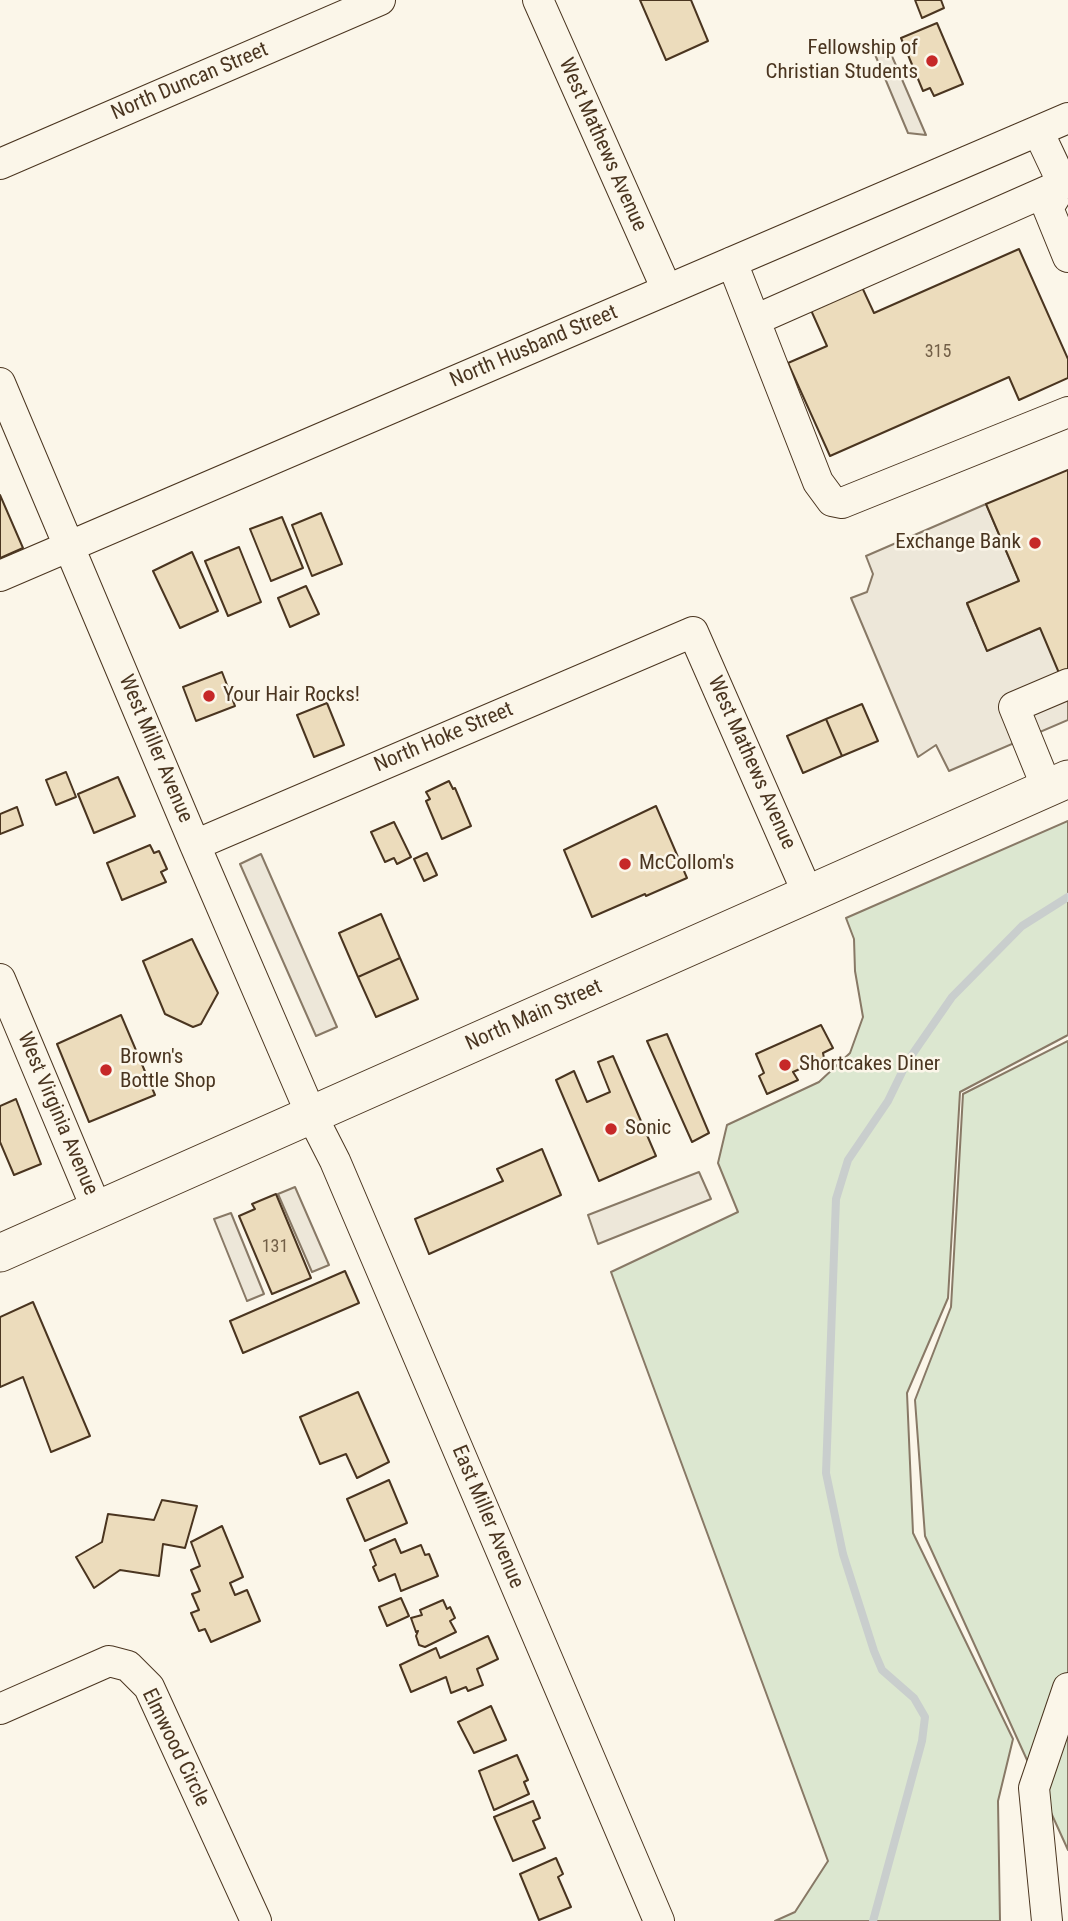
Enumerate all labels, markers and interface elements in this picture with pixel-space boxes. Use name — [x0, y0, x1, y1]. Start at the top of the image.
place label: Fellowship of Christian Students — [766, 36, 918, 86]
street label: North Duncan Street — [108, 38, 272, 126]
marker: Fellowship of Christian Students — [924, 53, 940, 69]
street label: West Mathews Avenue — [553, 55, 651, 235]
street label: North Husband Street — [446, 300, 622, 394]
house number: 315 — [925, 341, 951, 363]
place label: Exchange Bank — [895, 530, 1021, 556]
marker: Exchange Bank — [1027, 535, 1043, 551]
street label: West Miller Avenue — [113, 671, 197, 827]
street label: West Mathews Avenue — [702, 673, 800, 853]
place label: Your Hair Rocks! — [223, 683, 360, 709]
marker: Your Hair Rocks! — [201, 688, 217, 704]
street label: North Hoke Street — [371, 697, 517, 779]
place label: McCollom's — [639, 851, 734, 877]
marker: McCollom's — [617, 856, 633, 872]
street label: North Main Street — [462, 975, 606, 1057]
street label: West Virginia Avenue — [11, 1029, 103, 1199]
place label: Brown's Bottle Shop — [120, 1045, 216, 1095]
place label: Shortcakes Diner — [799, 1052, 940, 1078]
marker: Shortcakes Diner — [777, 1057, 793, 1073]
marker: Brown's Bottle Shop — [98, 1062, 114, 1078]
place label: Sonic — [625, 1116, 671, 1142]
marker: Sonic — [603, 1121, 619, 1137]
house number: 131 — [262, 1236, 288, 1258]
street label: East Miller Avenue — [446, 1442, 528, 1592]
street label: Elmwood Circle — [136, 1685, 214, 1811]

